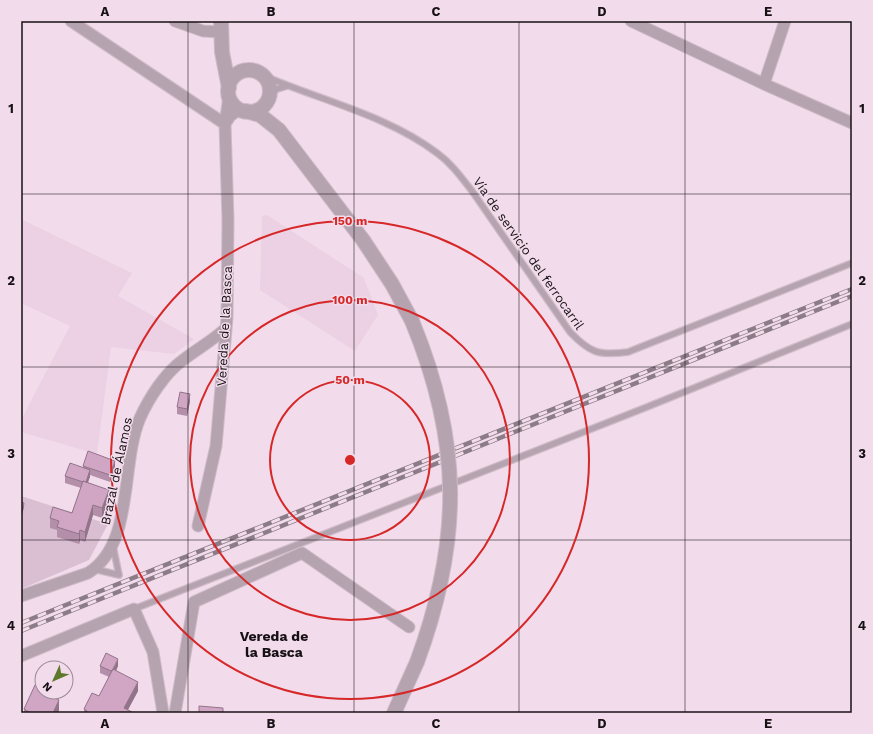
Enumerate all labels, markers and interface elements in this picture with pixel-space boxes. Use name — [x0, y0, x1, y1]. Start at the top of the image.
text: A — [101, 4, 110, 19]
text: B — [267, 4, 276, 19]
text: C — [432, 4, 441, 19]
text: D — [597, 4, 607, 19]
text: E — [764, 4, 772, 19]
text: 1 — [8, 101, 14, 116]
text: 1 — [859, 101, 865, 116]
street label: Vía de servicio del ferrocarril — [470, 174, 587, 333]
text: 150 m — [333, 214, 367, 228]
street label: Vereda de la Basca — [214, 265, 235, 387]
text: 2 — [7, 273, 15, 288]
text: 2 — [858, 273, 866, 288]
text: 100 m — [332, 293, 368, 307]
text: 50 m — [335, 373, 365, 387]
street label: Brazal de Álamos — [97, 416, 135, 526]
text: 3 — [7, 446, 15, 461]
text: 3 — [858, 446, 866, 461]
centre of rings — [343, 453, 357, 467]
text: 4 — [7, 618, 16, 633]
text: 4 — [858, 618, 867, 633]
district label: Vereda de la Basca — [240, 628, 308, 660]
north arrow — [34, 660, 74, 700]
text: N — [40, 679, 55, 694]
text: A — [101, 716, 110, 731]
text: B — [267, 716, 276, 731]
text: C — [432, 716, 441, 731]
text: D — [597, 716, 607, 731]
text: E — [764, 716, 772, 731]

